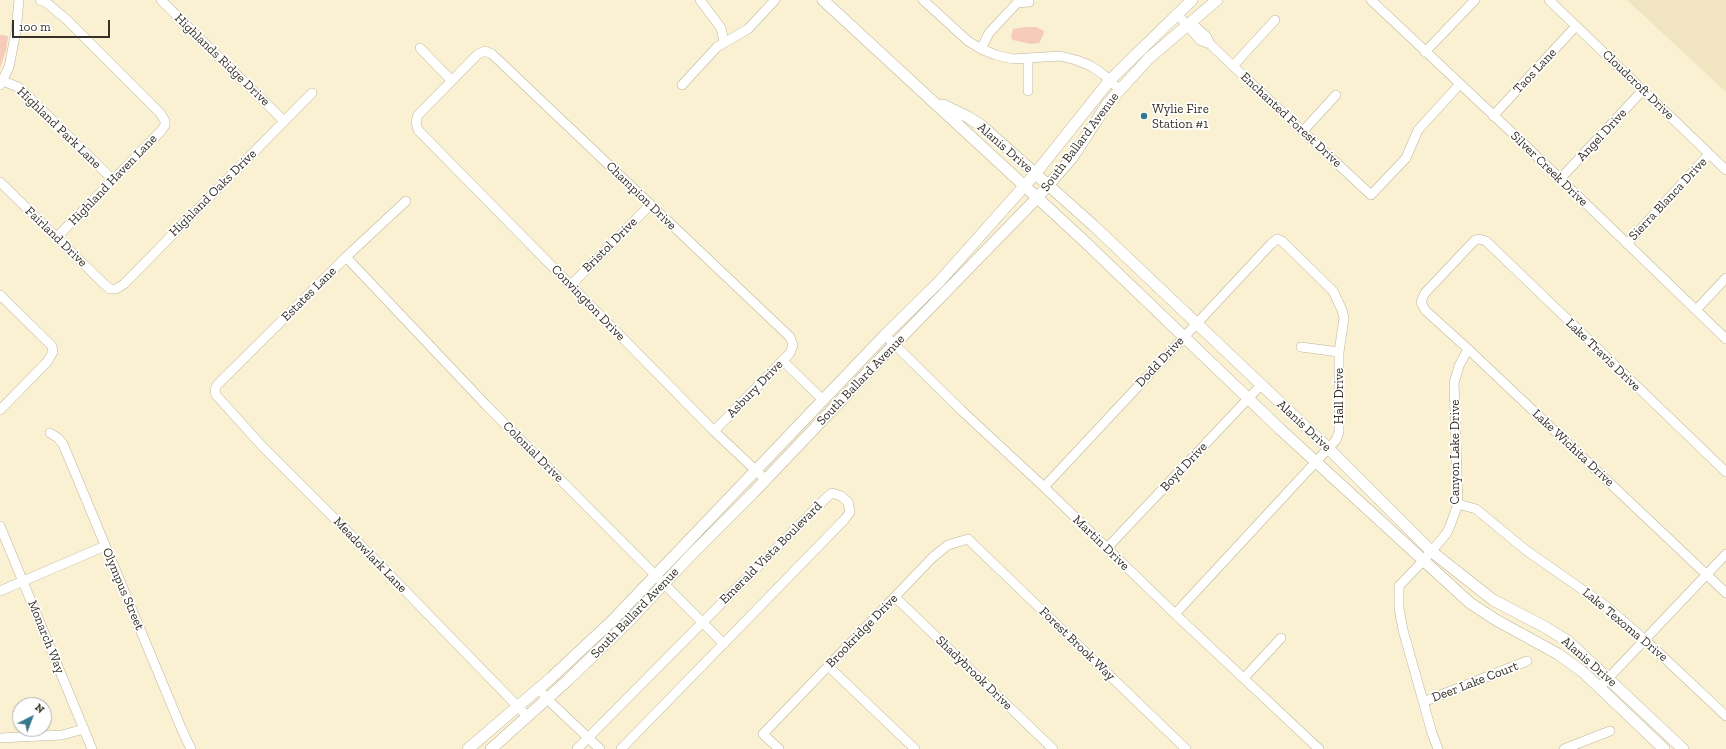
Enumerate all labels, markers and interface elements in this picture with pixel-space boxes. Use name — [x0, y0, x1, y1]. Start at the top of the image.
street label: Highlands Ridge Drive — [171, 10, 273, 110]
scale bar — [14, 12, 112, 38]
text: 100 m — [19, 20, 51, 34]
street label: Taos Lane — [1510, 45, 1560, 97]
street label: Cloudcroft Drive — [1599, 47, 1677, 123]
street label: Enchanted Forest Drive — [1237, 69, 1345, 171]
street label: Highland Park Lane — [14, 84, 104, 172]
street label: South Ballard Avenue — [1038, 89, 1122, 195]
place label: Wylie Fire Station #1 — [1152, 101, 1209, 132]
street label: Angel Drive — [1574, 106, 1630, 164]
marker: Wylie Fire Station #1 — [1139, 111, 1149, 121]
street label: Alanis Drive — [974, 120, 1036, 176]
street label: Silver Creek Drive — [1507, 128, 1591, 210]
street label: Highland Haven Lane — [65, 131, 161, 229]
street label: Highland Oaks Drive — [166, 146, 260, 240]
street label: Sierra Blanca Drive — [1626, 154, 1710, 244]
street label: Champion Drive — [603, 159, 679, 233]
street label: Fairland Drive — [22, 204, 90, 270]
street label: Bristol Drive — [579, 214, 641, 276]
street label: Convington Drive — [548, 262, 628, 344]
street label: Estates Lane — [278, 263, 340, 325]
street label: Lake Travis Drive — [1562, 315, 1644, 395]
street label: South Ballard Avenue — [814, 331, 908, 429]
street label: Dodd Drive — [1133, 333, 1187, 391]
street label: Asbury Drive — [724, 357, 786, 421]
street label: Hall Drive — [1331, 368, 1347, 424]
street label: Alanis Drive — [1274, 397, 1334, 455]
street label: Canyon Lake Drive — [1447, 400, 1463, 504]
street label: Lake Wichita Drive — [1529, 406, 1617, 490]
street label: Colonial Drive — [499, 418, 567, 486]
street label: Boyd Drive — [1157, 439, 1211, 495]
street label: Emerald Vista Boulevard — [717, 499, 825, 607]
street label: Martin Drive — [1069, 512, 1133, 574]
street label: Meadowlark Lane — [330, 514, 410, 596]
street label: Olympus Street — [99, 546, 147, 632]
street label: South Ballard Avenue — [588, 564, 682, 662]
street label: Lake Texoma Drive — [1579, 585, 1671, 665]
street label: Brookridge Drive — [823, 591, 901, 671]
street label: Monarch Way — [24, 598, 68, 676]
street label: Forest Brook Way — [1036, 604, 1118, 684]
street label: Shadybrook Drive — [933, 633, 1015, 713]
street label: Alanis Drive — [1558, 634, 1620, 690]
street label: Deer Lake Court — [1430, 658, 1520, 706]
north arrow — [12, 697, 52, 737]
text: N — [32, 701, 47, 716]

